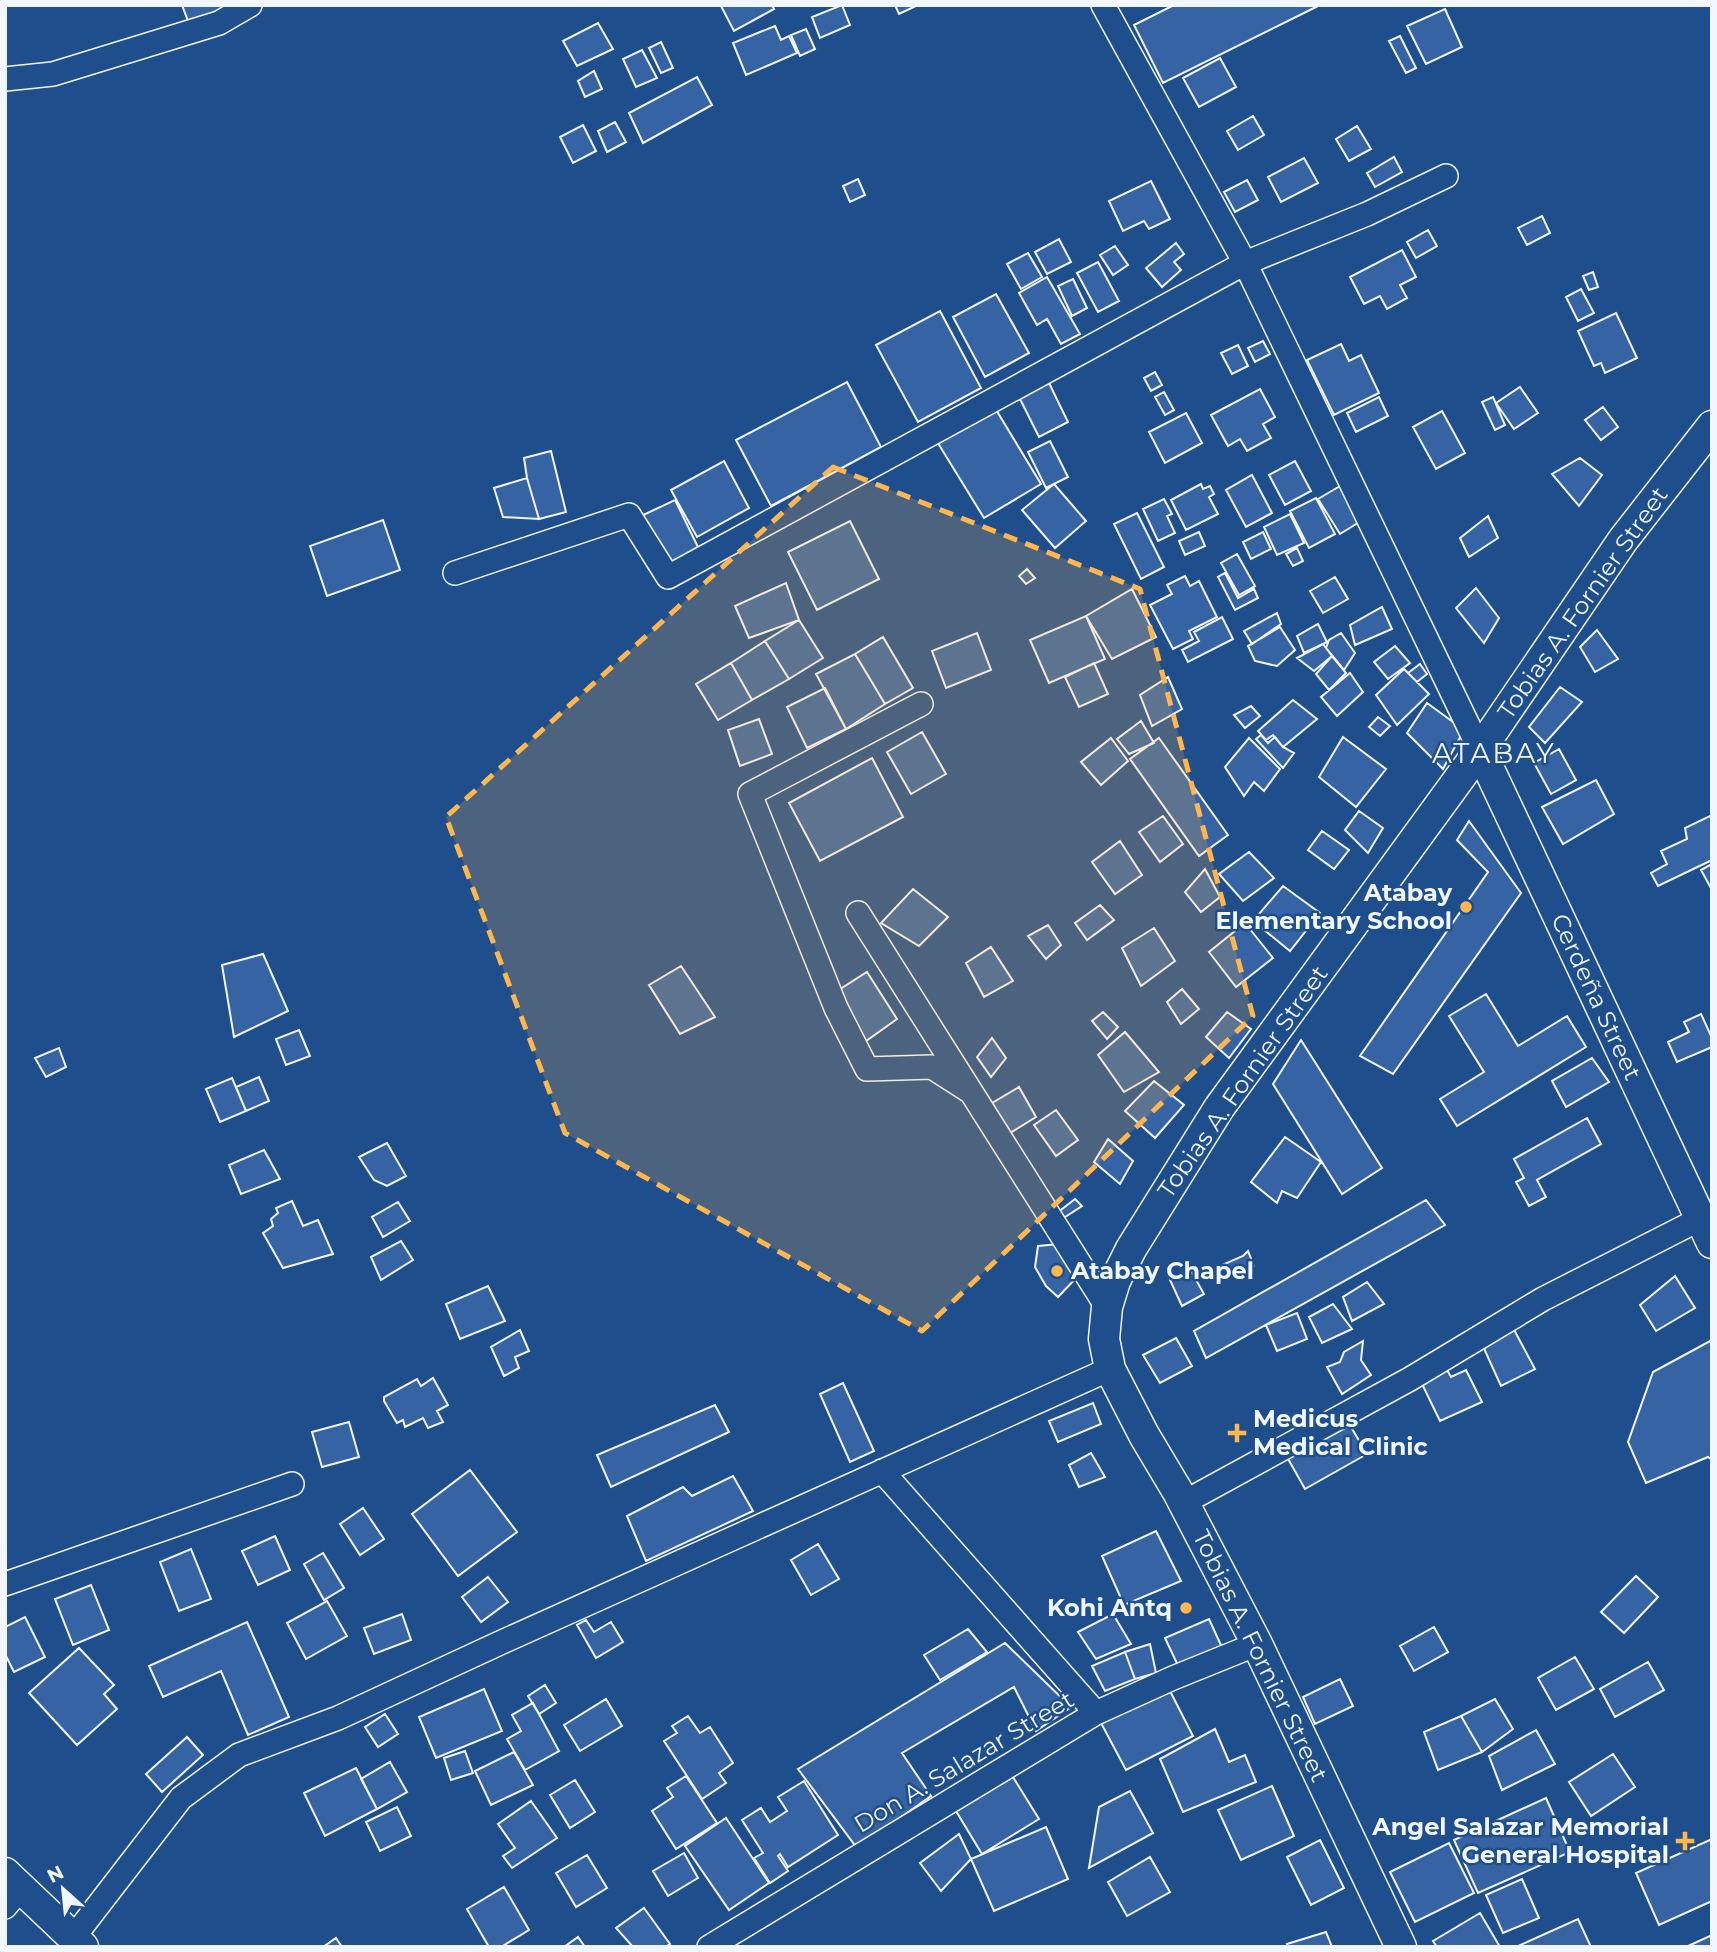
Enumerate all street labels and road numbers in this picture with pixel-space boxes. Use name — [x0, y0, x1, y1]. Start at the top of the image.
street label: Tobias A. Fornier Street — [1491, 481, 1674, 724]
street label: Cerdeña Street — [1545, 909, 1648, 1085]
street label: Tobias A. Fornier Street — [1151, 960, 1334, 1203]
street label: Tobias A. Fornier Street — [1187, 1525, 1334, 1787]
street label: Don A. Salazar Street — [849, 1684, 1079, 1839]

